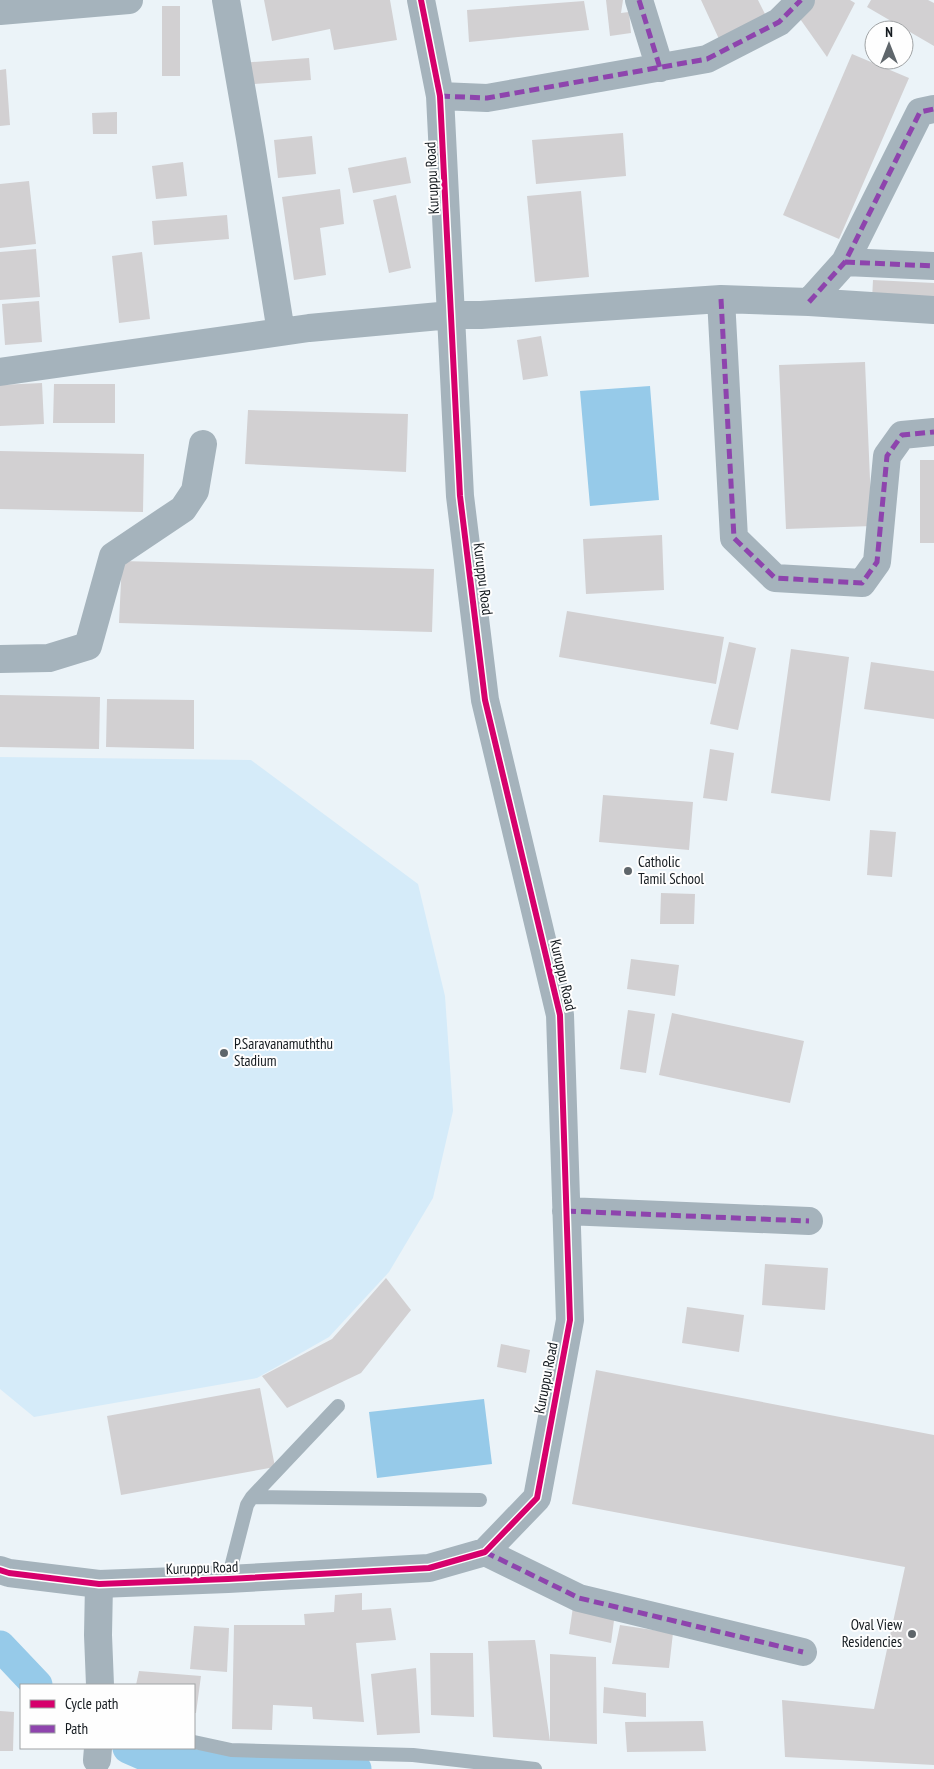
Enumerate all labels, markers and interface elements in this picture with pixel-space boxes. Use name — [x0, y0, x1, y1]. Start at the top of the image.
north arrow — [864, 20, 914, 70]
text: N — [885, 23, 893, 41]
street label: Kuruppu Road — [420, 141, 443, 215]
street label: Kuruppu Road — [470, 542, 497, 616]
place label: Catholic Tamil School — [638, 852, 704, 888]
marker: Catholic Tamil School — [622, 865, 634, 877]
street label: Kuruppu Road — [546, 937, 581, 1012]
place label: P.Saravanamuththu Stadium — [234, 1034, 333, 1070]
marker: P.Saravanamuththu Stadium — [218, 1047, 230, 1059]
street label: Kuruppu Road — [529, 1340, 562, 1415]
street label: Kuruppu Road — [165, 1557, 239, 1578]
place label: Oval View Residencies — [842, 1615, 902, 1651]
marker: Oval View Residencies — [906, 1628, 918, 1640]
legend — [20, 1684, 195, 1749]
text: Cycle path — [65, 1694, 118, 1713]
text: Path — [65, 1719, 88, 1738]

